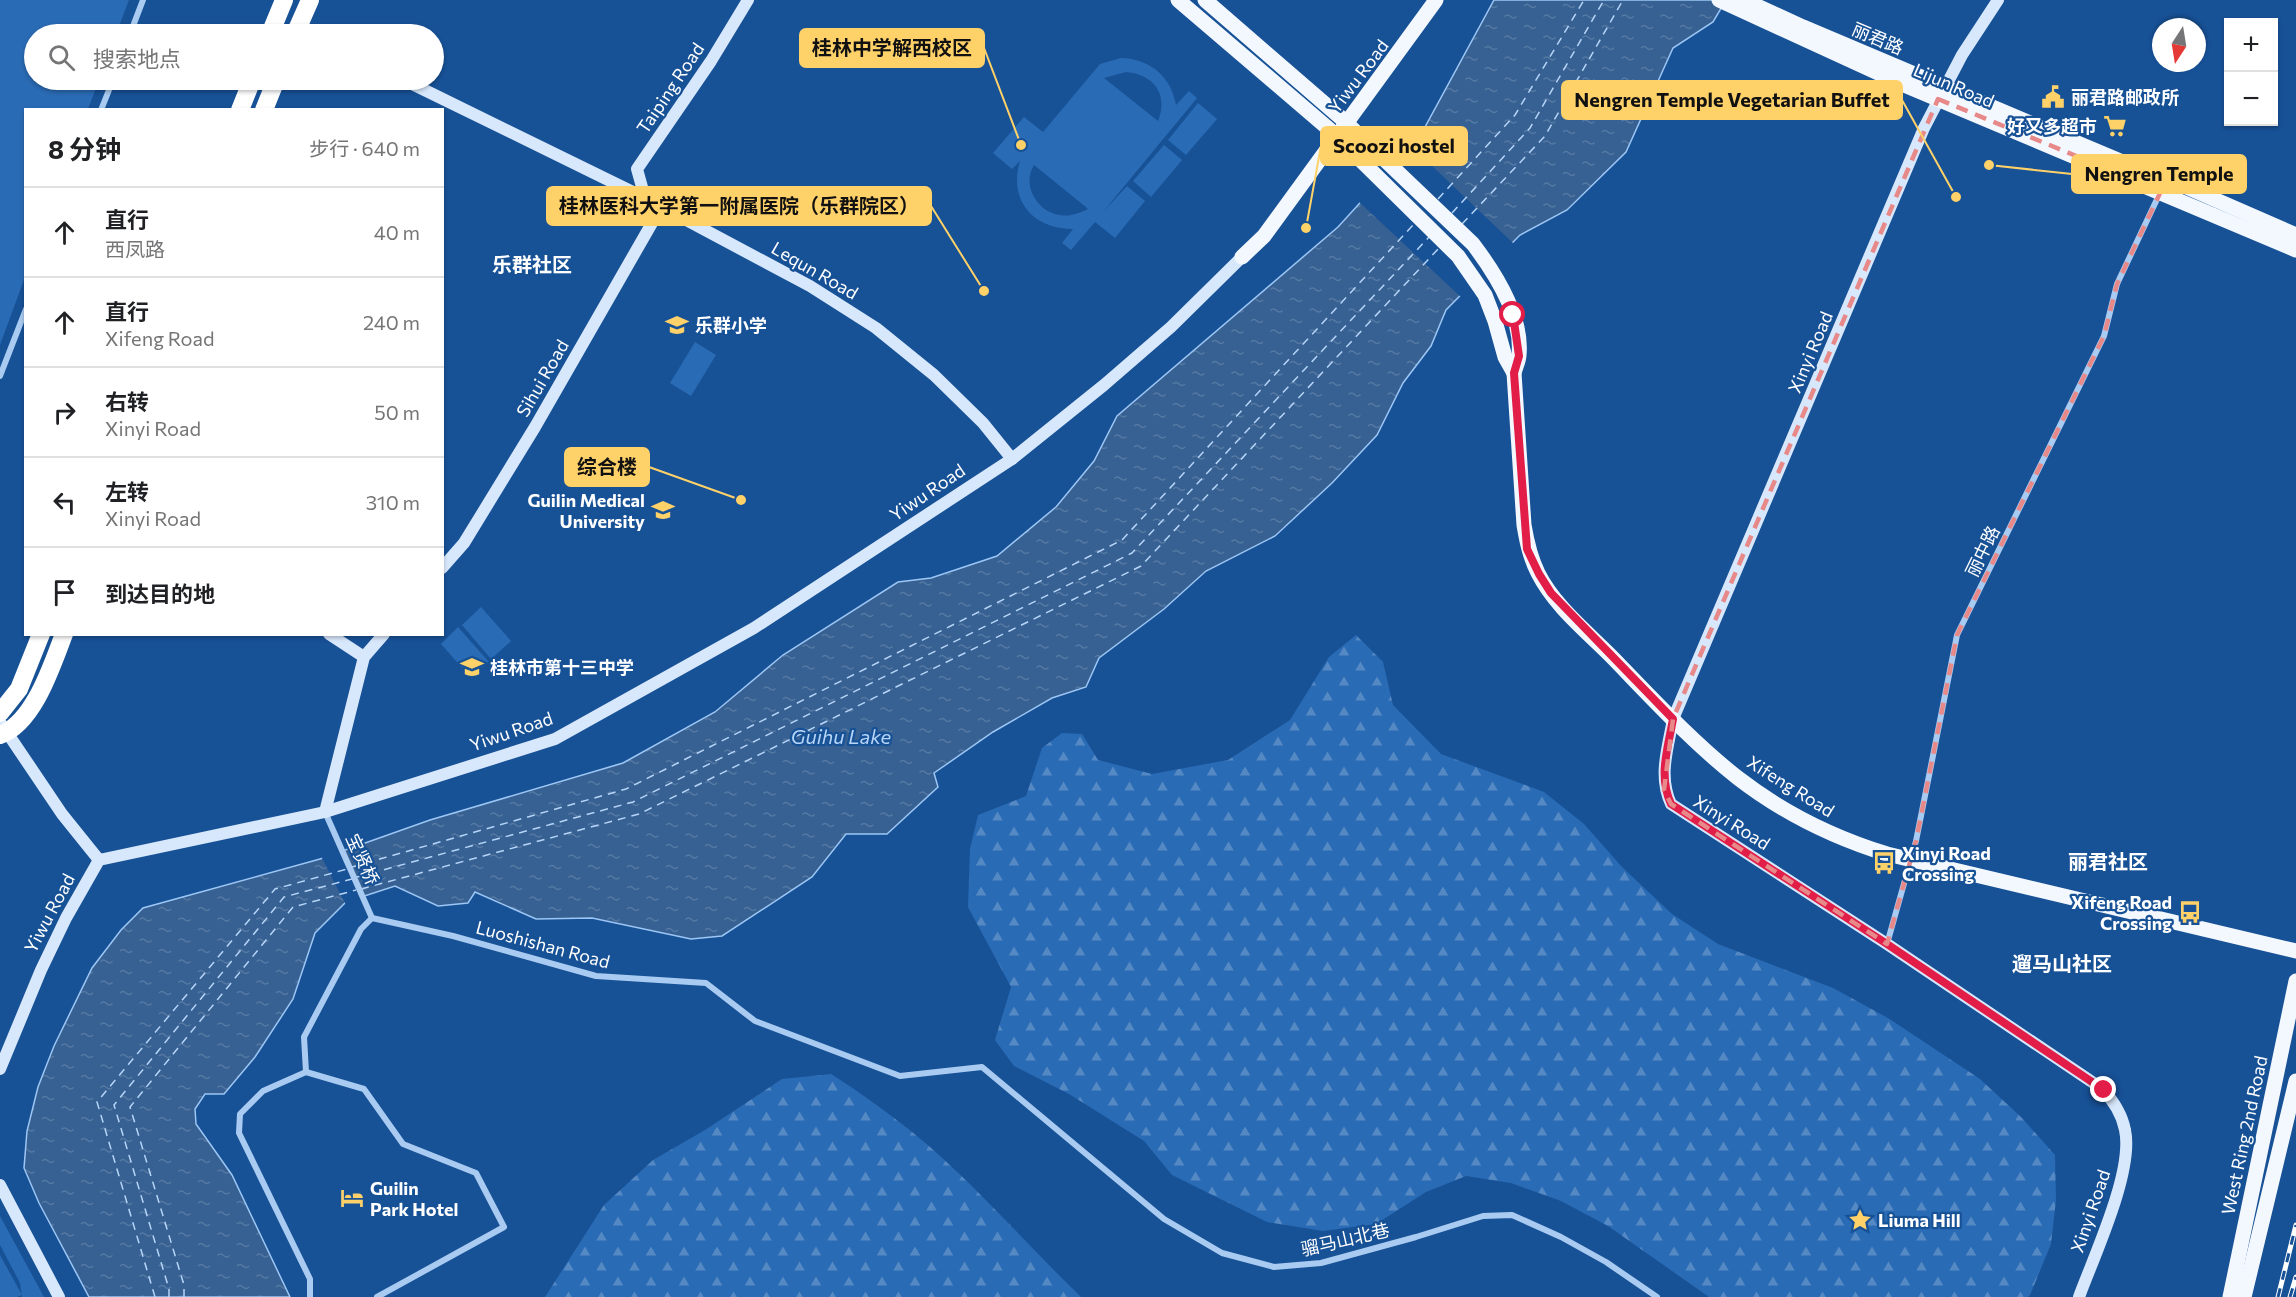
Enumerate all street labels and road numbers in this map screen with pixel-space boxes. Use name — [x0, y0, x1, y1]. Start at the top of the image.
street label: 丽君路 — [1849, 17, 1907, 59]
street label: Yiwu Road — [1323, 35, 1393, 117]
street label: Taiping Road — [632, 38, 708, 138]
street label: Lijun Road — [1910, 58, 1998, 112]
street label: Lequn Road — [768, 236, 862, 304]
street label: Xinyi Road — [1783, 308, 1837, 396]
street label: Sihui Road — [511, 335, 573, 421]
street label: Yiwu Road — [885, 459, 969, 525]
street label: 丽中路 — [1960, 522, 2004, 580]
street label: Yiwu Road — [467, 707, 555, 755]
street label: Xifeng Road — [1743, 751, 1839, 821]
street label: Xinyi Road — [1690, 790, 1774, 854]
street label: 宝贤桥 — [342, 830, 384, 888]
street label: Yiwu Road — [19, 870, 79, 956]
street label: Luoshishan Road — [474, 916, 612, 972]
street label: West Ring 2nd Road — [2216, 1054, 2272, 1216]
street label: Xinyi Road — [2066, 1167, 2114, 1255]
street label: 骝马山北巷 — [1299, 1218, 1391, 1260]

